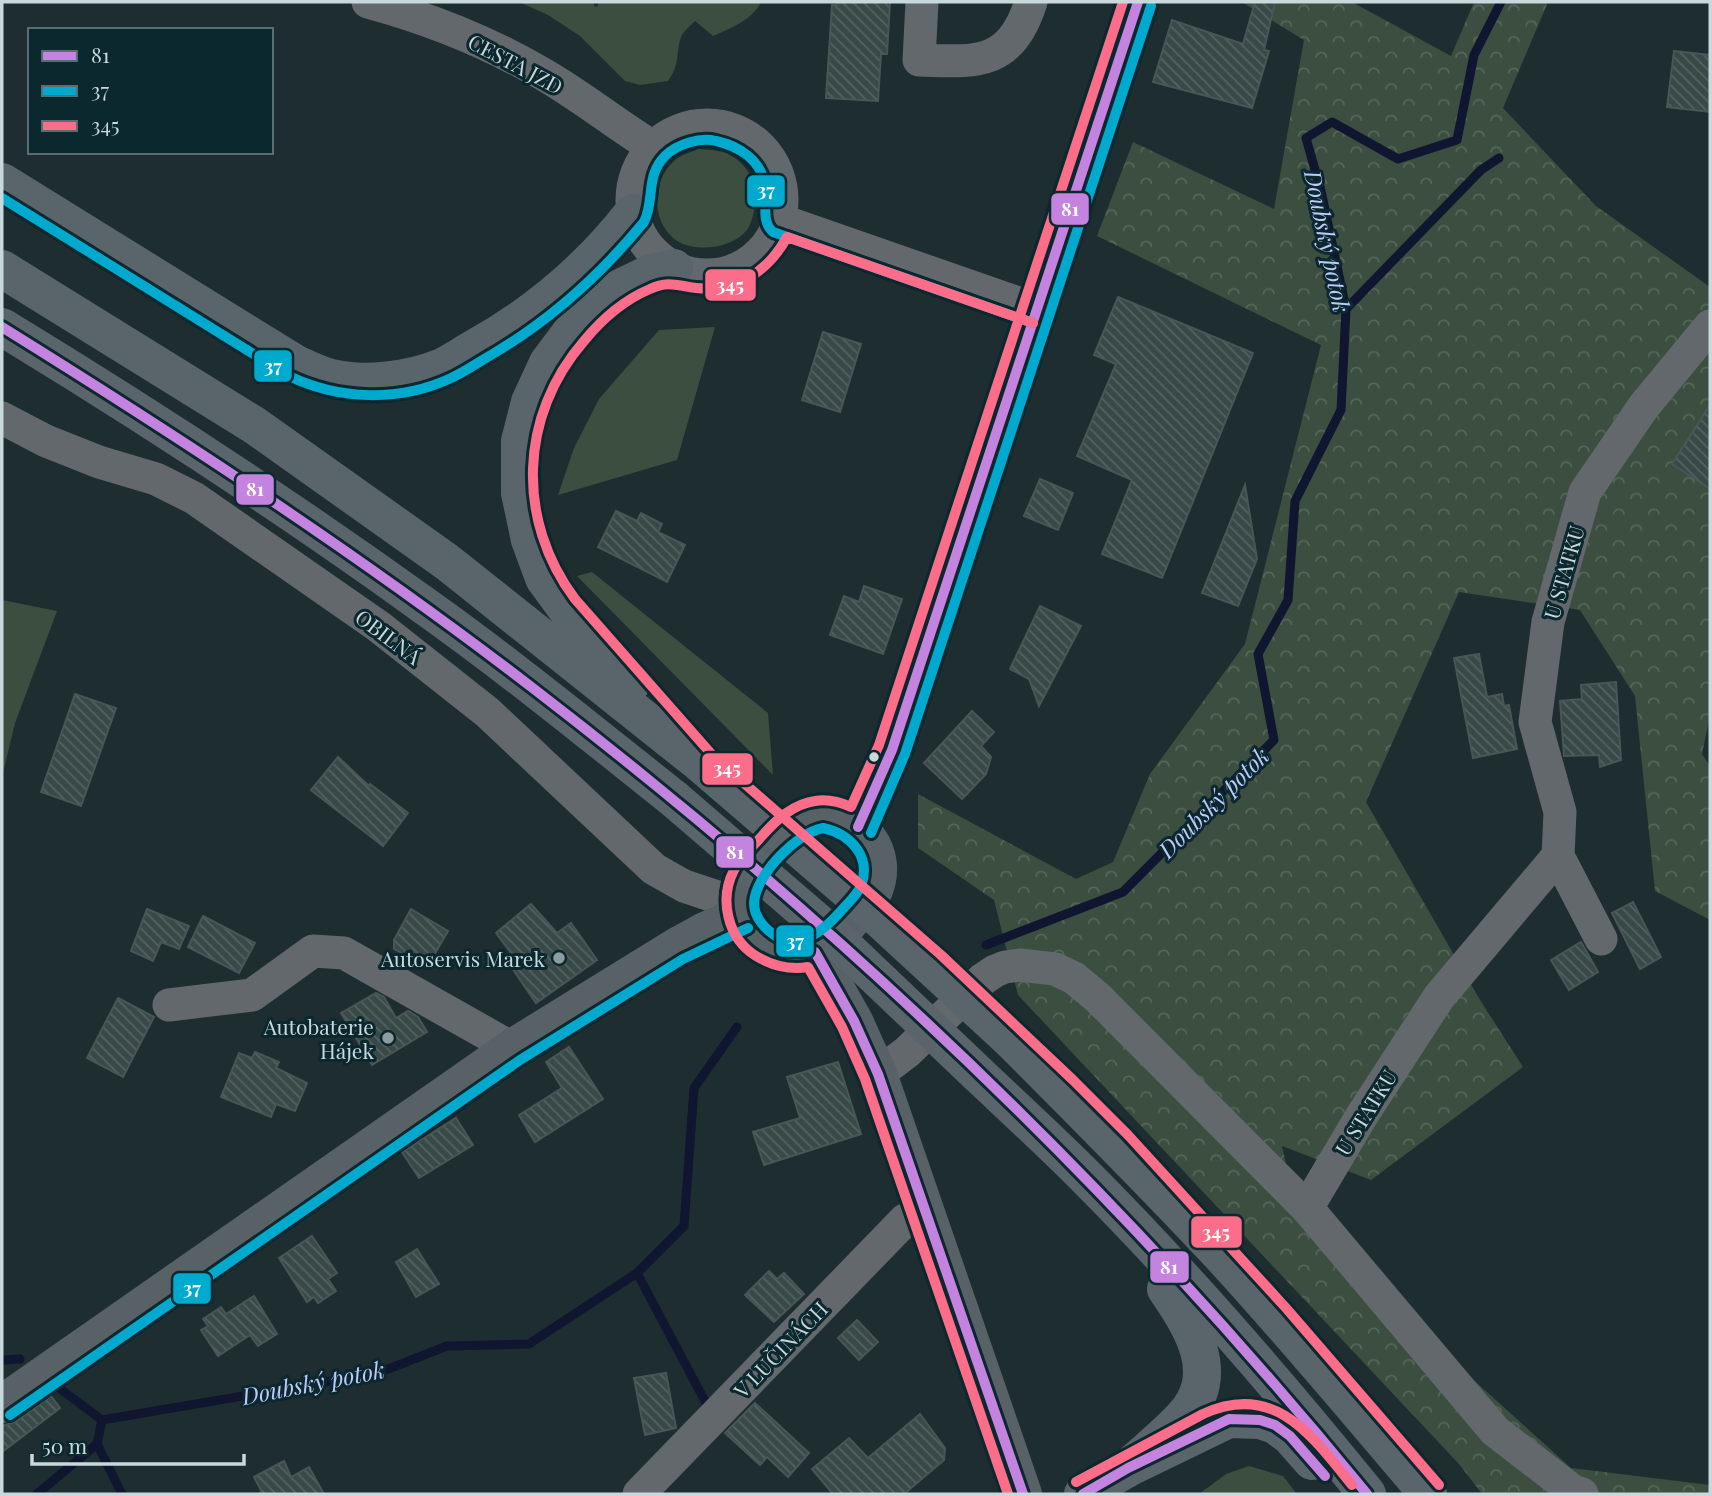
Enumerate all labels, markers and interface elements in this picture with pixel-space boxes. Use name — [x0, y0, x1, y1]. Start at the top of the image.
street label: CESTA JZD — [464, 26, 568, 100]
legend — [28, 28, 273, 154]
text: 81 — [91, 40, 110, 68]
text: 37 — [91, 75, 109, 103]
text: 345 — [91, 110, 120, 138]
water label: Doubský potok — [1298, 166, 1358, 315]
line badge: 37 — [746, 174, 786, 208]
text: 37 — [757, 176, 775, 202]
line badge: 81 — [1050, 192, 1090, 226]
text: 81 — [1061, 195, 1079, 221]
line badge: 345 — [704, 268, 757, 302]
text: 345 — [716, 271, 744, 297]
line badge: 37 — [253, 349, 293, 383]
text: 37 — [264, 352, 282, 378]
line badge: 81 — [235, 473, 275, 506]
text: 81 — [246, 475, 264, 501]
street label: U STATKU — [1536, 522, 1590, 622]
street label: OBILNÁ — [350, 602, 428, 670]
water label: Doubský potok — [1150, 740, 1275, 865]
unlabelled marker — [867, 750, 881, 764]
line badge: 345 — [701, 752, 754, 786]
text: 345 — [713, 754, 741, 780]
line badge: 81 — [715, 835, 755, 869]
text: 81 — [726, 838, 744, 864]
line badge: 37 — [775, 924, 815, 958]
text: 37 — [786, 927, 804, 953]
place label: Autoservis Marek — [380, 944, 545, 972]
marker: Autoservis Marek — [551, 950, 567, 966]
place label: Autobaterie Hájek — [263, 1012, 374, 1064]
marker: Autobaterie Hájek — [380, 1030, 396, 1046]
street label: U STATKU — [1328, 1064, 1402, 1160]
line badge: 345 — [1190, 1215, 1243, 1249]
text: 345 — [1202, 1218, 1230, 1244]
line badge: 81 — [1149, 1250, 1190, 1284]
text: 81 — [1160, 1253, 1178, 1279]
line badge: 37 — [172, 1272, 212, 1305]
text: 37 — [183, 1274, 201, 1300]
street label: V LUČINÁCH — [726, 1295, 833, 1404]
water label: Doubský potok — [238, 1353, 387, 1411]
scale bar — [32, 1422, 243, 1466]
text: 50 m — [42, 1431, 88, 1459]

